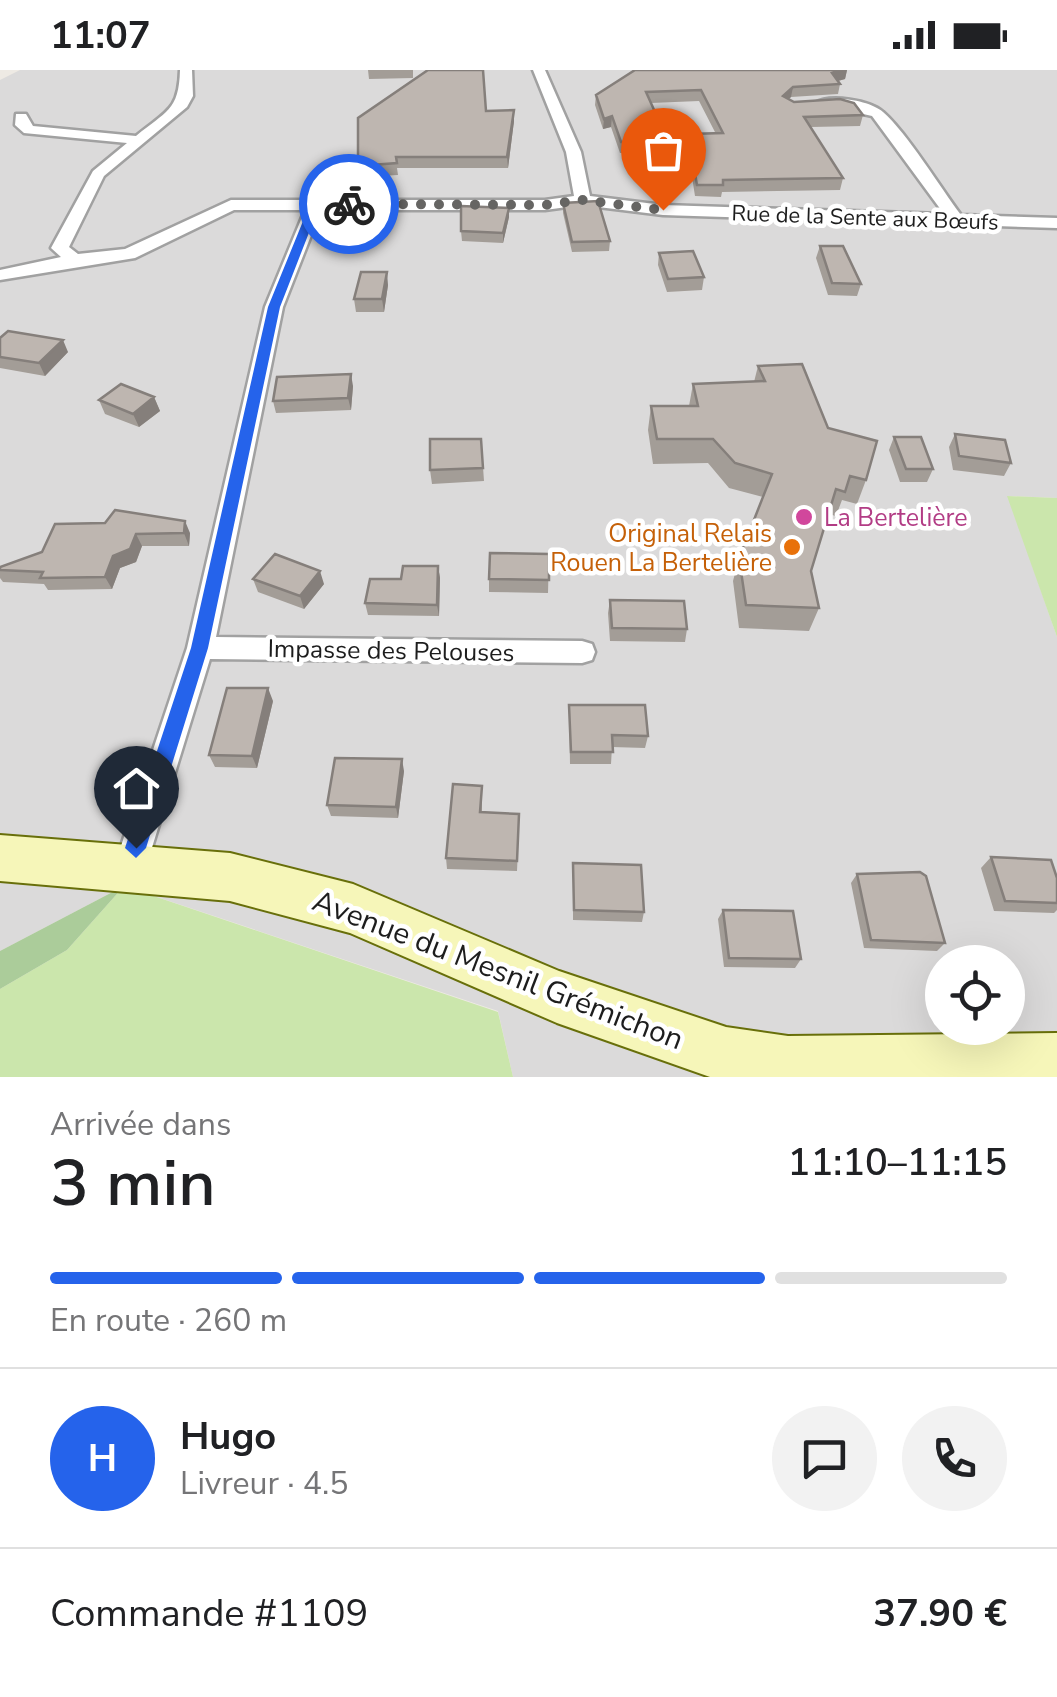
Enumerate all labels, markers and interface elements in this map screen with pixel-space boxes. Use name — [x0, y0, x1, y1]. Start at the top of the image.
text: 11:07 — [50, 10, 151, 61]
pin — [621, 108, 706, 211]
icon: bag — [636, 123, 691, 178]
courier — [299, 154, 399, 254]
icon: bike — [322, 177, 377, 232]
street label: Rue de la Sente aux Bœufs — [731, 198, 999, 238]
place label: La Bertelière — [824, 501, 968, 535]
marker: La Bertelière — [793, 506, 815, 528]
place label: Original Relais Rouen La Bertelière — [550, 517, 772, 580]
marker: Original Relais Rouen La Bertelière — [781, 536, 803, 558]
street label: Impasse des Pelouses — [267, 632, 515, 670]
pin — [94, 746, 179, 849]
icon: home — [109, 761, 164, 816]
street label: Avenue du Mesnil Grémichon — [307, 881, 689, 1060]
map controls — [925, 945, 1025, 1045]
button: locate — [925, 945, 1025, 1045]
text: Arrivée dans — [50, 1103, 231, 1146]
text: 11:10–11:15 — [788, 1137, 1007, 1188]
text: 3 min — [50, 1139, 216, 1228]
text: En route · 260 m — [50, 1299, 287, 1342]
button: chat — [772, 1406, 877, 1511]
button: phone — [902, 1406, 1007, 1511]
text: Hugo — [180, 1411, 276, 1462]
text: H — [88, 1433, 117, 1484]
text: Livreur · 4.5 — [180, 1462, 348, 1505]
text: Commande #1109 — [50, 1588, 368, 1639]
text: 37.90 € — [873, 1588, 1007, 1639]

